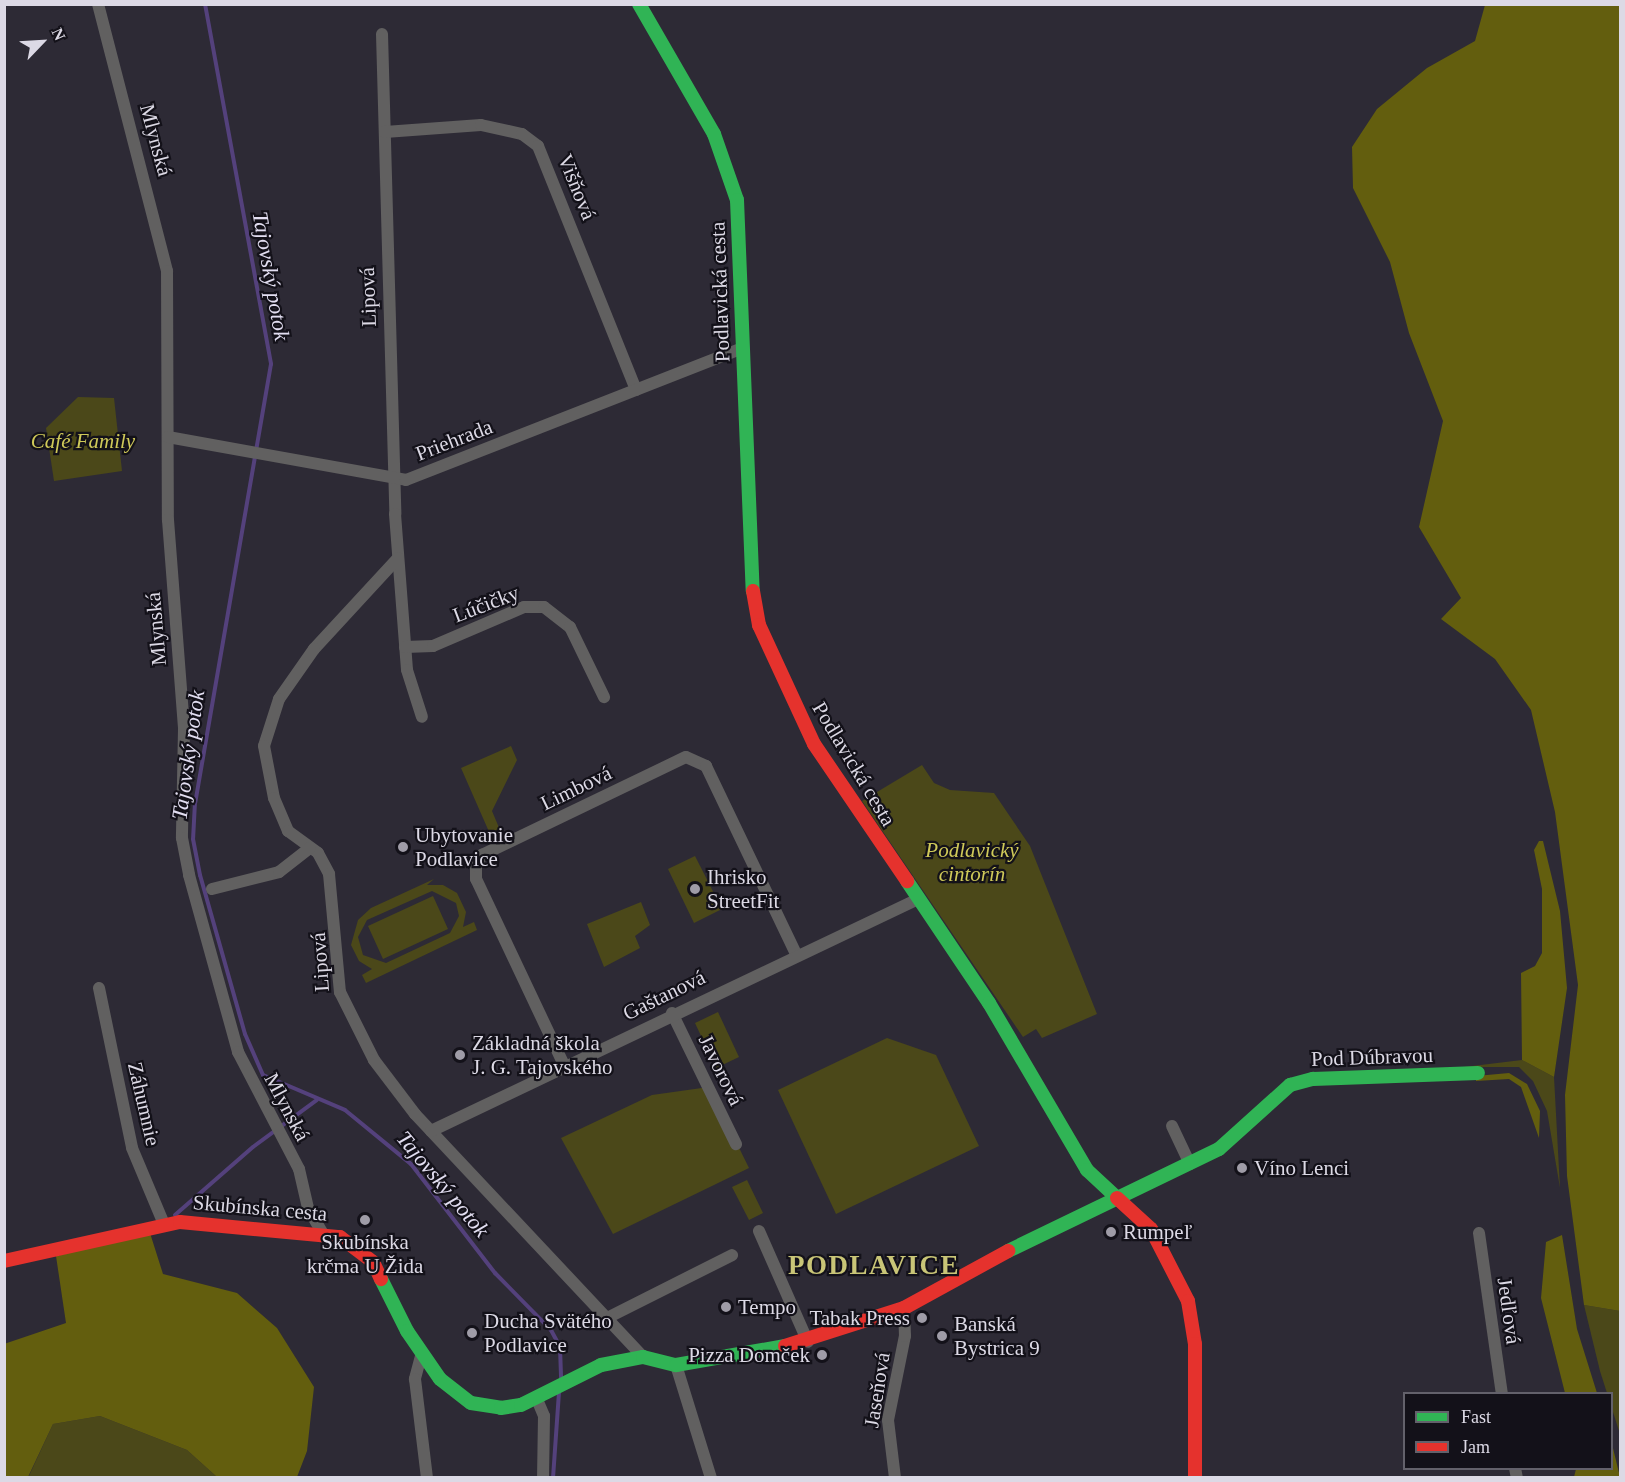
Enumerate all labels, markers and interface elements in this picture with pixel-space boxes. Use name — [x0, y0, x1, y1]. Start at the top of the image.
north arrow — [12, 12, 72, 72]
text: N — [49, 25, 69, 43]
street label: Mlynská — [134, 101, 178, 179]
street label: Višňová — [552, 150, 602, 224]
water label: Tajovský potok — [247, 209, 295, 343]
street label: Podlavická cesta — [705, 221, 735, 363]
street label: Lipová — [354, 267, 382, 327]
street label: Priehrada — [412, 414, 496, 466]
park label: Café Family — [31, 428, 135, 454]
street label: Lúčičky — [449, 580, 523, 628]
street label: Mlynská — [140, 591, 172, 667]
water label: Tajovský potok — [166, 689, 210, 821]
street label: Podlavická cesta — [807, 697, 901, 831]
street label: Limbová — [536, 760, 616, 816]
place label: Ubytovanie Podlavice — [415, 822, 513, 872]
park label: Podlavický cintorín — [925, 837, 1019, 887]
marker: Ubytovanie Podlavice — [396, 840, 410, 854]
place label: Ihrisko StreetFit — [707, 864, 779, 914]
marker: Ihrisko StreetFit — [688, 882, 702, 896]
street label: Lipová — [305, 931, 335, 993]
street label: Gaštanová — [619, 964, 709, 1026]
place label: Základná škola J. G. Tajovského — [472, 1030, 613, 1080]
street label: Javorová — [693, 1030, 749, 1110]
street label: Pod Dúbravou — [1311, 1042, 1433, 1072]
marker: Základná škola J. G. Tajovského — [453, 1048, 467, 1062]
street label: Záhumnie — [122, 1060, 166, 1148]
street label: Mlynská — [259, 1069, 315, 1145]
water label: Tajovský potok — [391, 1126, 495, 1242]
place label: Víno Lenci — [1254, 1155, 1349, 1181]
marker: Víno Lenci — [1235, 1161, 1249, 1175]
street label: Skubínska cesta — [192, 1190, 328, 1226]
marker: Skubínska krčma U Žida — [358, 1213, 372, 1227]
place label: Rumpeľ — [1123, 1219, 1192, 1245]
marker: Rumpeľ — [1104, 1225, 1118, 1239]
place label: Skubínska krčma U Žida — [307, 1229, 423, 1279]
district label: PODLAVICE — [788, 1250, 960, 1282]
street label: Jedľová — [1492, 1276, 1526, 1346]
place label: Tempo — [738, 1294, 796, 1320]
marker: Tempo — [719, 1300, 733, 1314]
place label: Tabak Press — [809, 1305, 910, 1331]
place label: Ducha Svätého Podlavice — [484, 1308, 612, 1358]
marker: Tabak Press — [915, 1311, 929, 1325]
place label: Banská Bystrica 9 — [954, 1311, 1040, 1361]
marker: Ducha Svätého Podlavice — [465, 1326, 479, 1340]
marker: Banská Bystrica 9 — [935, 1329, 949, 1343]
place label: Pizza Domček — [688, 1342, 810, 1368]
marker: Pizza Domček — [815, 1348, 829, 1362]
street label: Jaseňová — [859, 1351, 895, 1429]
legend — [1403, 1392, 1613, 1470]
text: Fast — [1461, 1407, 1491, 1427]
text: Jam — [1461, 1437, 1490, 1457]

